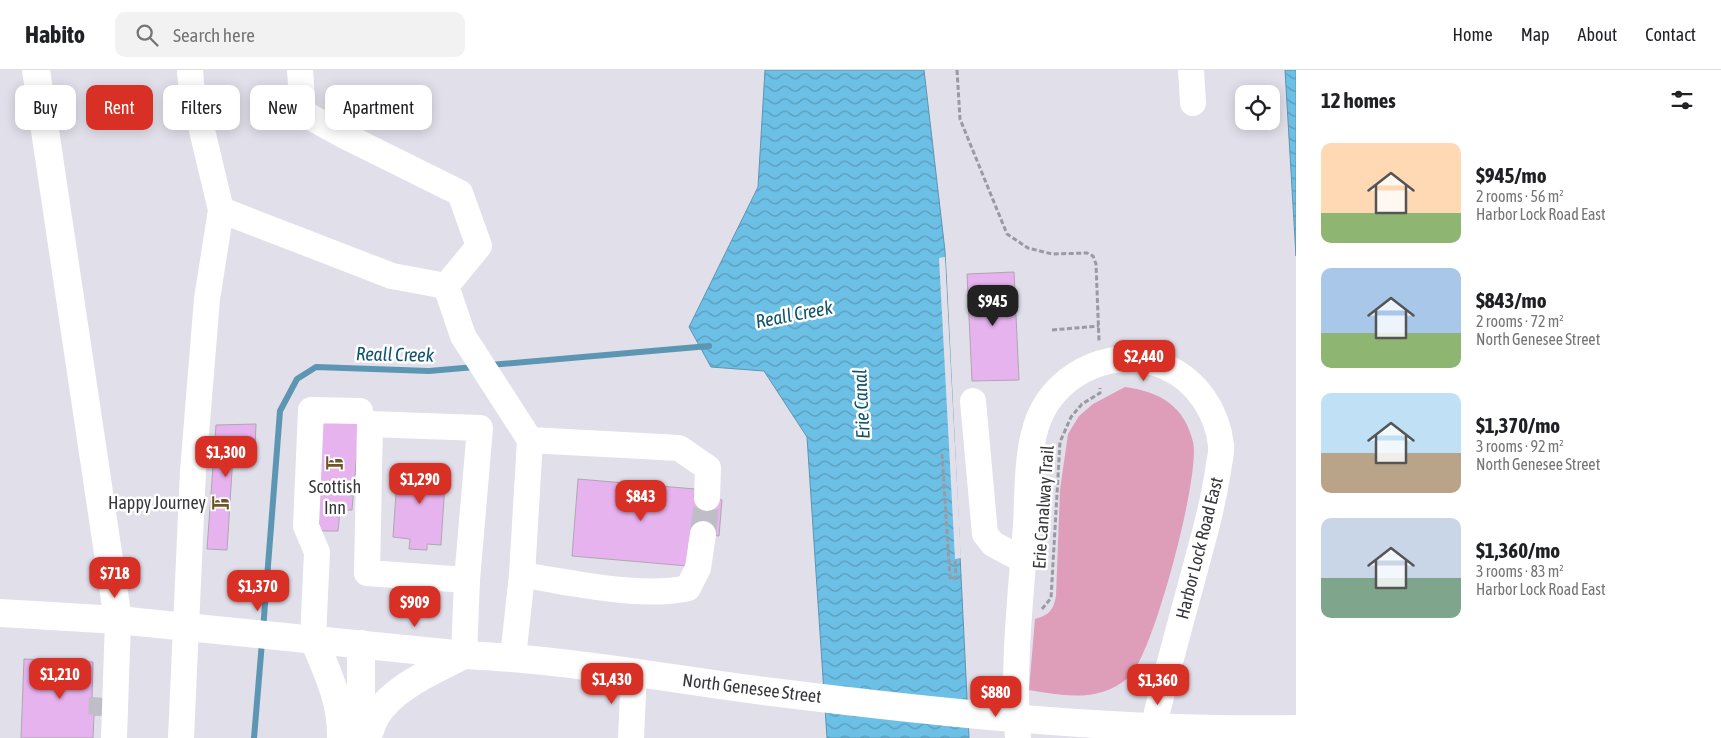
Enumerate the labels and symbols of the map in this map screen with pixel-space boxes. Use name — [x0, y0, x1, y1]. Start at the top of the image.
pin: $945 — [963, 284, 1023, 327]
water label: Reall Creek — [754, 296, 835, 332]
pin: $2,440 — [1103, 340, 1185, 382]
water label: Reall Creek — [356, 342, 435, 366]
water label: Erie Canal — [848, 369, 874, 439]
pin: $1,300 — [185, 436, 267, 478]
street label: Erie Canalway Trail — [1028, 444, 1058, 569]
hotel icon: Scottish Inn — [325, 453, 345, 473]
pin: $1,290 — [379, 462, 461, 505]
street label: Harbor Lock Road East — [1171, 475, 1227, 621]
place label: Scottish Inn — [309, 476, 361, 518]
pin: $843 — [611, 480, 671, 522]
place label: Happy Journey — [108, 492, 206, 513]
hotel icon: Happy Journey — [210, 492, 230, 512]
pin: $718 — [85, 556, 145, 599]
pin: $1,370 — [217, 570, 299, 612]
pin: $909 — [385, 586, 445, 628]
pin: $1,210 — [19, 658, 101, 700]
pin: $1,430 — [571, 662, 653, 705]
pin: $1,360 — [1117, 664, 1199, 706]
street label: North Genesee Street — [681, 669, 823, 707]
pin: $880 — [966, 676, 1026, 718]

